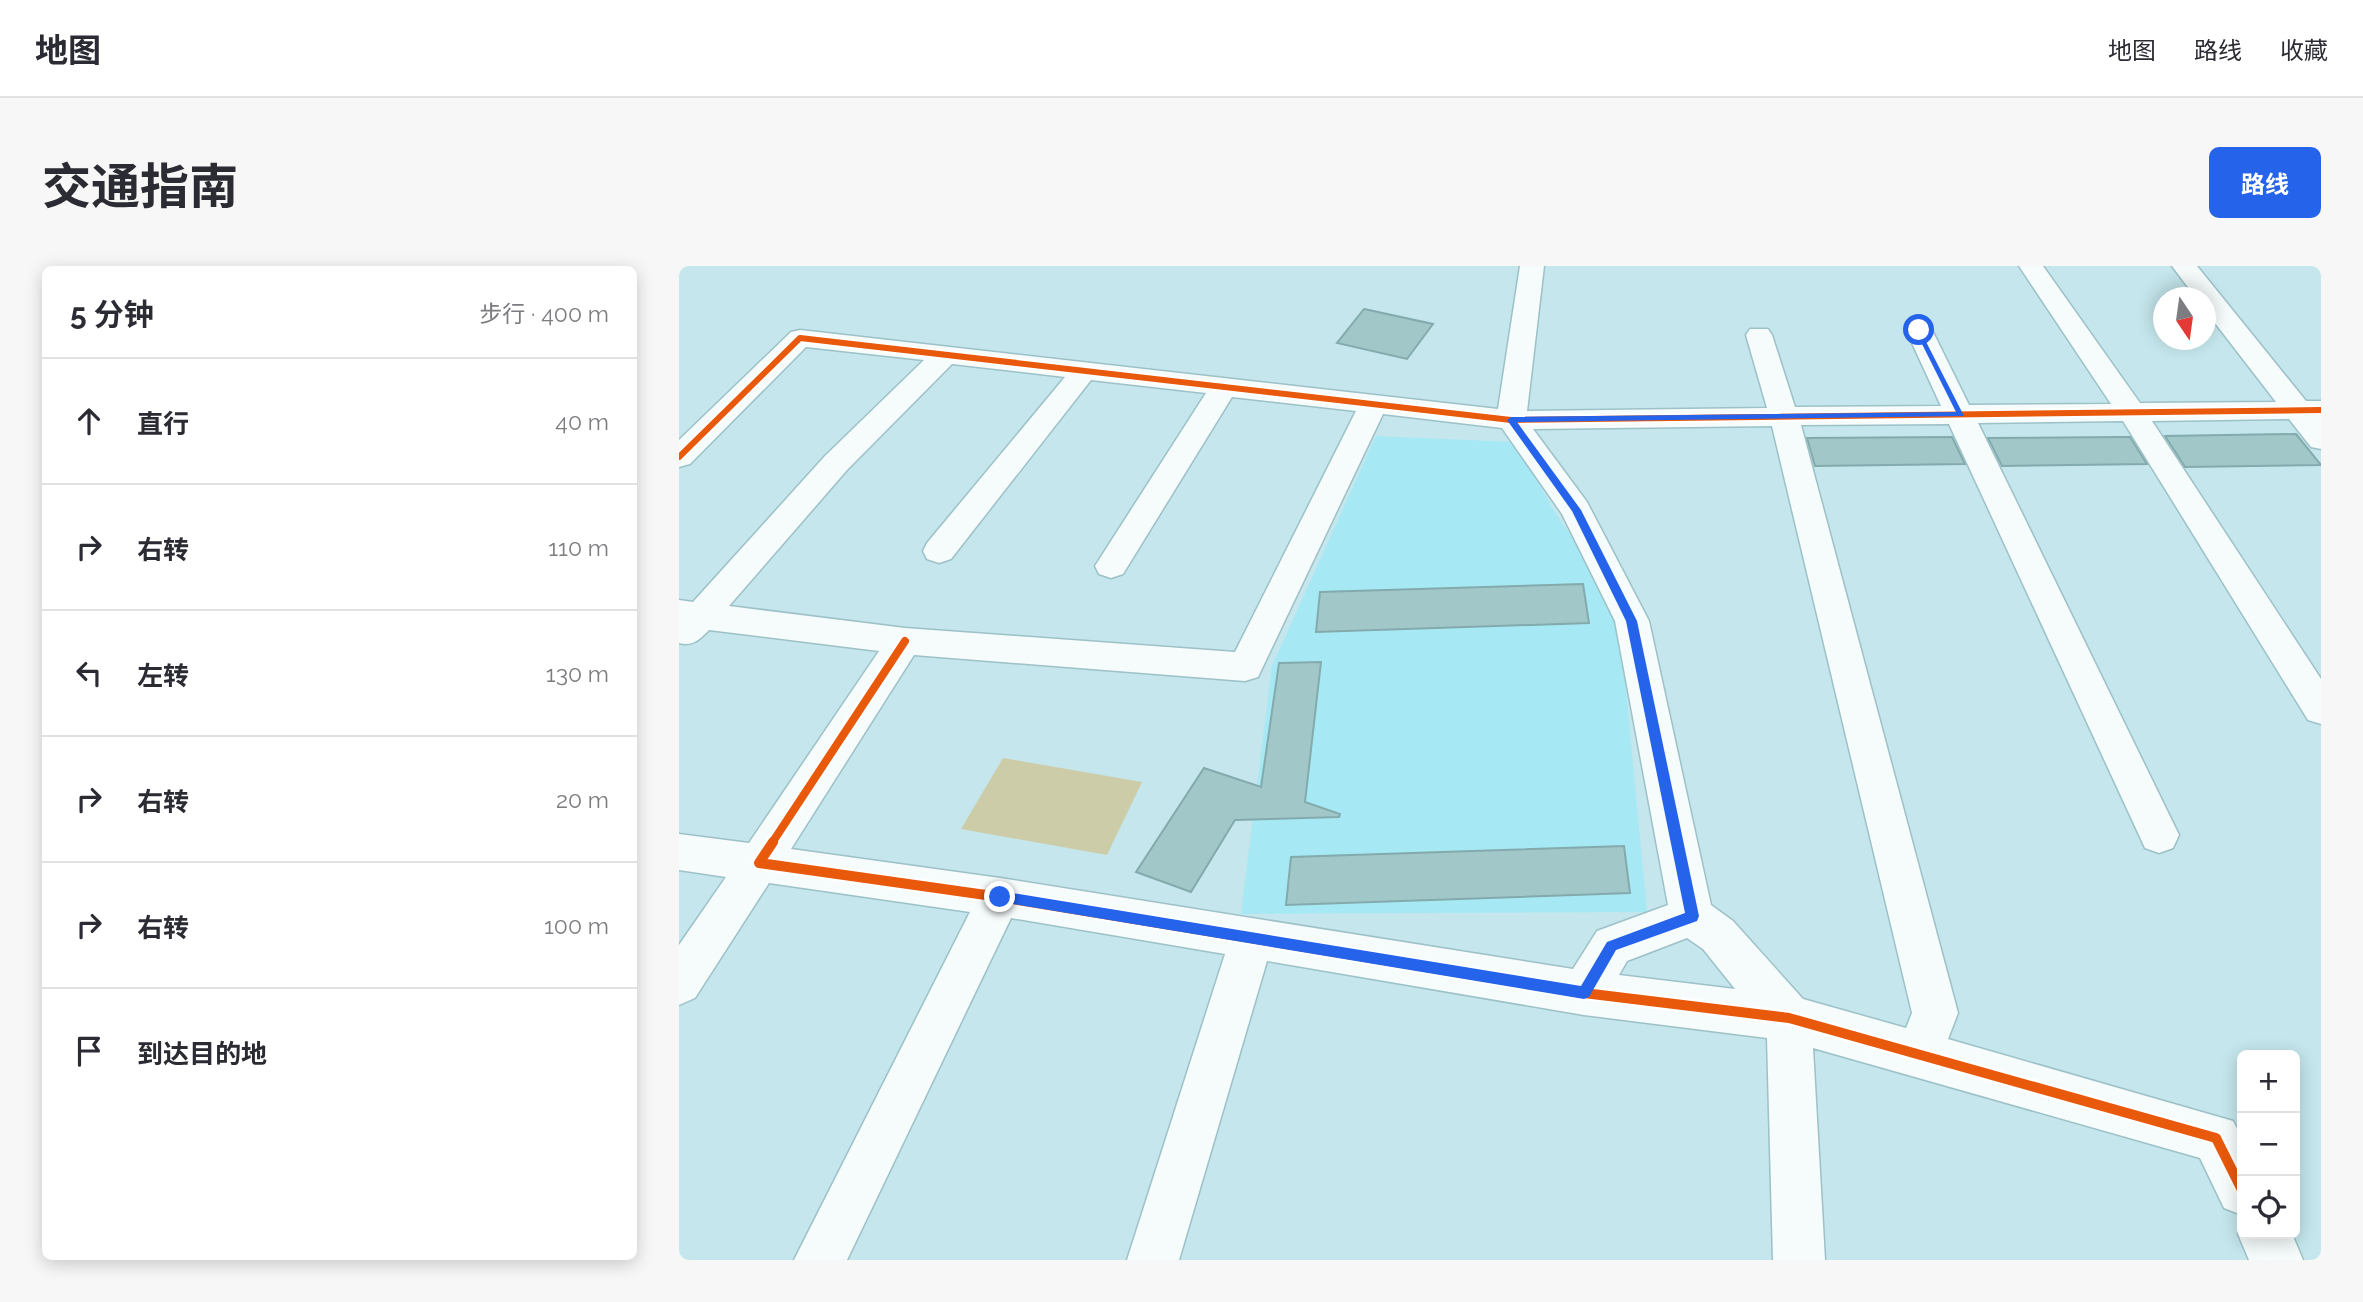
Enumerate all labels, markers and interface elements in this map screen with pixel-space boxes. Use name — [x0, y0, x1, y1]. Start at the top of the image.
text: 地图 — [35, 31, 101, 70]
text: 地图 — [2108, 36, 2156, 65]
text: 路线 — [2194, 36, 2242, 65]
text: 收藏 — [2280, 36, 2328, 65]
button: 路线 — [2209, 147, 2321, 218]
text: 交通指南 — [42, 158, 238, 215]
north arrow — [2153, 287, 2216, 350]
text: 5 分钟 — [70, 297, 154, 332]
text: 步行 · 400 m — [479, 300, 609, 327]
route start — [1903, 314, 1934, 345]
icon: ahead — [70, 402, 108, 440]
text: 40 m — [555, 408, 609, 435]
text: 直行 — [137, 409, 189, 439]
icon: right — [70, 528, 108, 566]
text: 110 m — [548, 534, 609, 561]
text: 右转 — [137, 535, 189, 565]
icon: left — [70, 654, 108, 692]
text: 130 m — [546, 660, 609, 687]
text: 左转 — [137, 661, 189, 691]
icon: right — [70, 780, 108, 818]
text: 20 m — [556, 786, 609, 813]
text: 右转 — [137, 787, 189, 817]
route end — [984, 881, 1015, 912]
icon: right — [70, 906, 108, 944]
text: 100 m — [544, 912, 609, 939]
text: 右转 — [137, 913, 189, 943]
icon: arrive — [70, 1032, 108, 1070]
text: 到达目的地 — [137, 1039, 267, 1069]
map controls — [2237, 1050, 2300, 1239]
button: + — [2237, 1050, 2300, 1113]
button: − — [2237, 1113, 2300, 1176]
button: locate — [2237, 1176, 2300, 1239]

